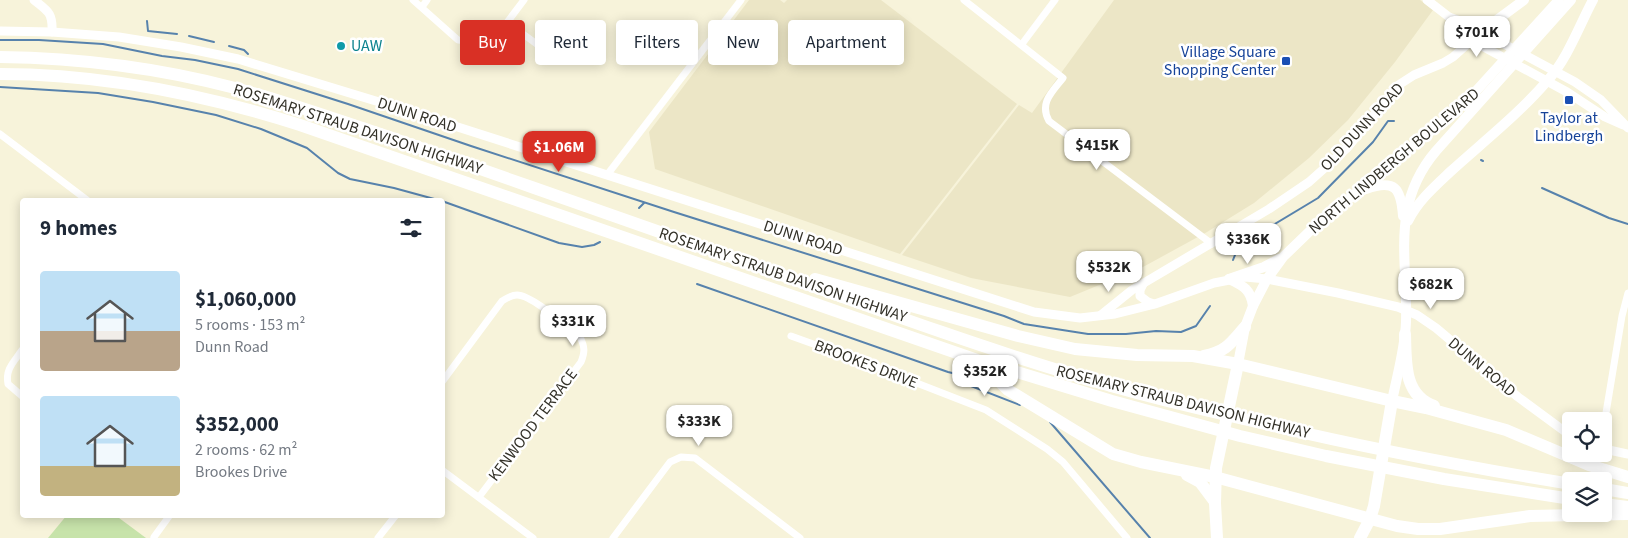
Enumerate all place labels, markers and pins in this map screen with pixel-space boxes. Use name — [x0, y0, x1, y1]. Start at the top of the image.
pin: $701K — [1442, 15, 1512, 58]
place label: UAW — [351, 35, 383, 57]
marker: UAW — [335, 40, 347, 52]
place label: Village Square Shopping Center — [1164, 41, 1276, 81]
marker: Village Square Shopping Center — [1280, 55, 1292, 67]
marker: Taylor at Lindbergh — [1563, 94, 1575, 106]
place label: Taylor at Lindbergh — [1535, 107, 1603, 147]
pin: $415K — [1062, 128, 1132, 171]
pin: $1.06M — [518, 130, 600, 173]
pin: $336K — [1213, 222, 1283, 265]
pin: $532K — [1074, 250, 1144, 293]
pin: $682K — [1396, 268, 1466, 310]
pin: $331K — [538, 304, 608, 347]
pin: $352K — [950, 354, 1020, 397]
pin: $333K — [664, 404, 734, 447]

